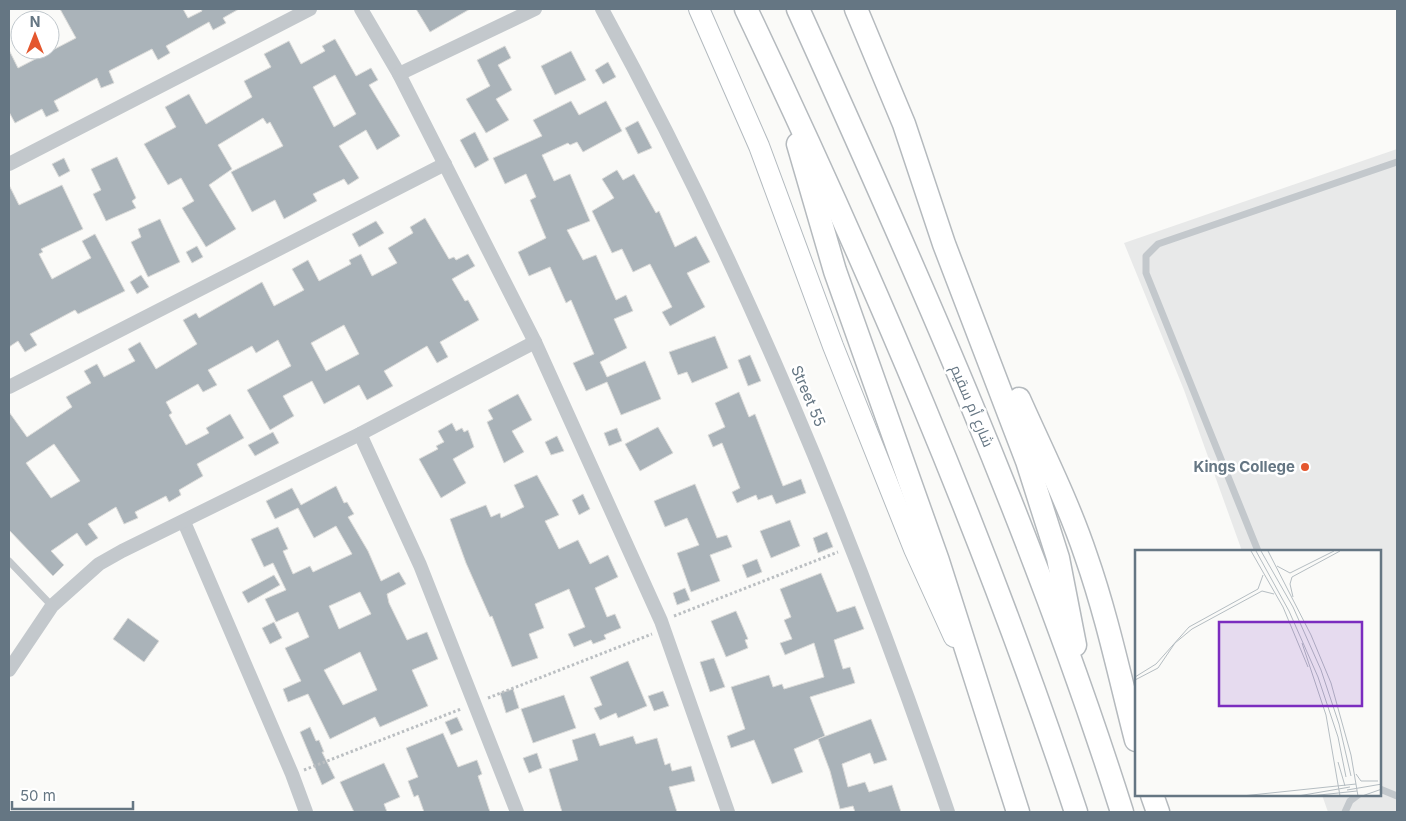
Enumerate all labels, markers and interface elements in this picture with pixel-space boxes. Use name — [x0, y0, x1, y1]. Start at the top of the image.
north arrow — [10, 10, 60, 60]
text: N — [30, 13, 40, 30]
street label: Street 55 — [787, 362, 830, 429]
street label: شارع أم سقيم — [945, 362, 998, 450]
place label: Kings College — [1193, 457, 1295, 476]
marker: Kings College — [1299, 461, 1311, 473]
inset map — [1135, 550, 1381, 796]
scale bar — [12, 778, 134, 810]
text: 50 m — [20, 786, 56, 805]

